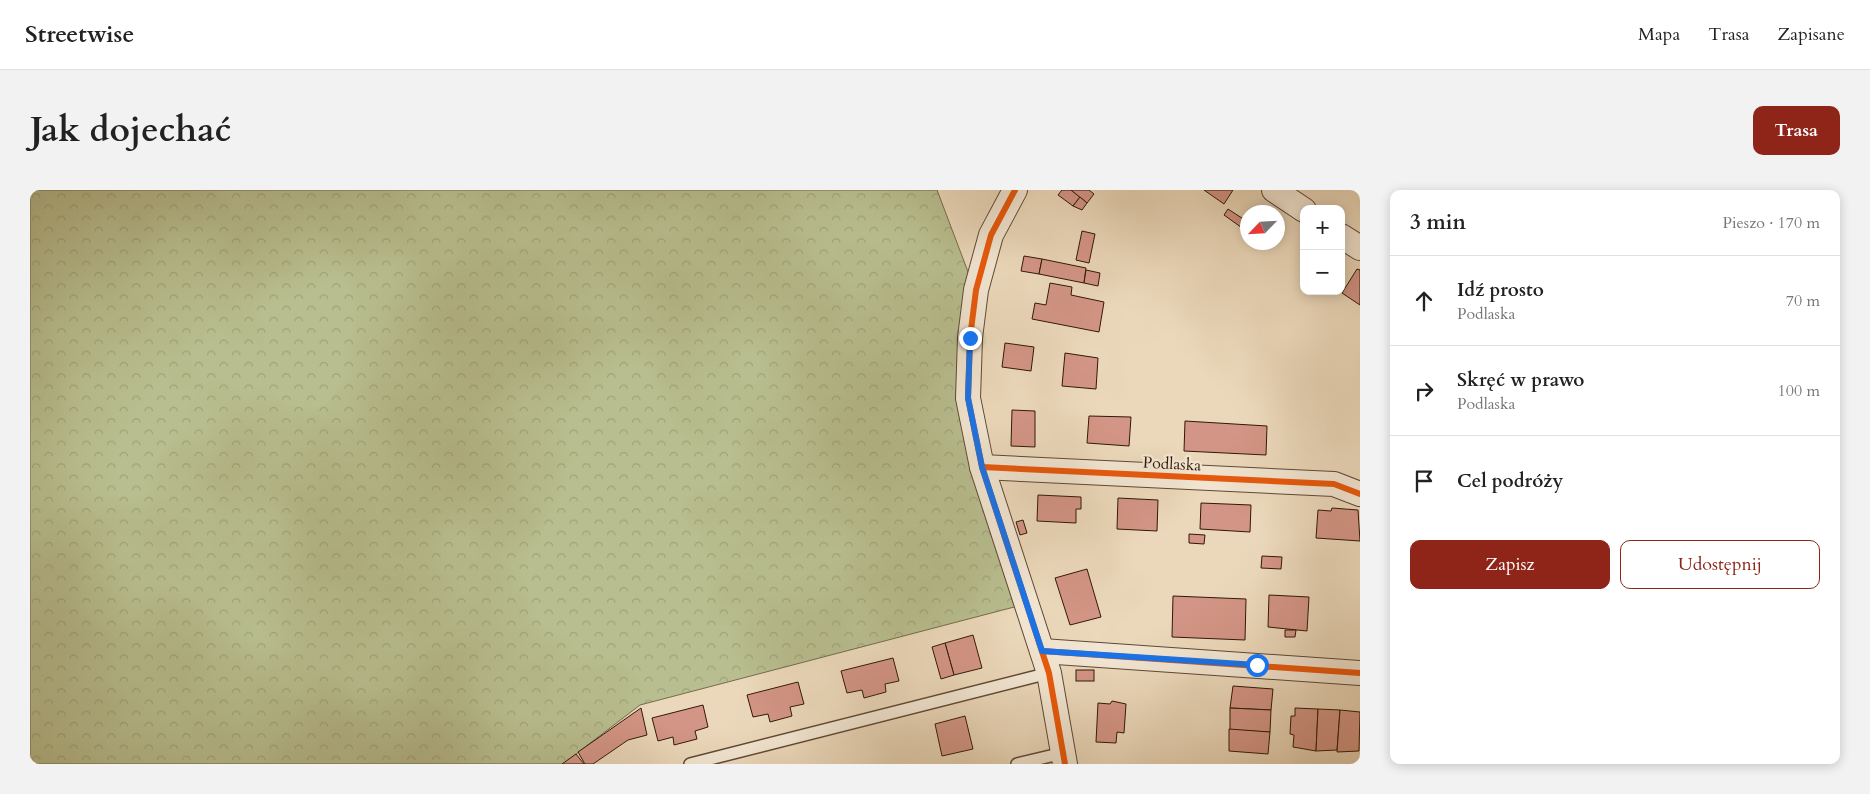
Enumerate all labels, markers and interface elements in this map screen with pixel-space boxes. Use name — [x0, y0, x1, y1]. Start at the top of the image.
text: Streetwise — [25, 18, 134, 51]
text: Mapa — [1638, 22, 1680, 47]
text: Trasa — [1708, 22, 1750, 47]
text: Zapisane — [1778, 22, 1845, 47]
text: Jak dojechać — [30, 106, 231, 154]
button: Trasa — [1753, 106, 1840, 155]
north arrow — [1240, 205, 1285, 250]
map controls — [1300, 205, 1345, 295]
button: + — [1300, 205, 1345, 250]
text: 3 min — [1410, 208, 1466, 237]
text: Pieszo · 170 m — [1723, 212, 1820, 234]
button: − — [1300, 250, 1345, 295]
text: Idź prosto — [1457, 277, 1544, 303]
icon: ahead — [1410, 287, 1438, 315]
text: 70 m — [1786, 290, 1820, 312]
text: Podlaska — [1457, 303, 1515, 325]
route end — [959, 327, 982, 350]
text: Skręć w prawo — [1457, 367, 1584, 393]
icon: right — [1410, 377, 1438, 405]
text: 100 m — [1778, 380, 1820, 402]
text: Podlaska — [1457, 393, 1515, 415]
street label: Podlaska — [1142, 451, 1202, 477]
icon: arrive — [1410, 467, 1438, 495]
text: Cel podróży — [1457, 468, 1563, 494]
button: Zapisz — [1410, 540, 1610, 589]
button: Udostępnij — [1620, 540, 1820, 589]
route start — [1246, 654, 1269, 677]

